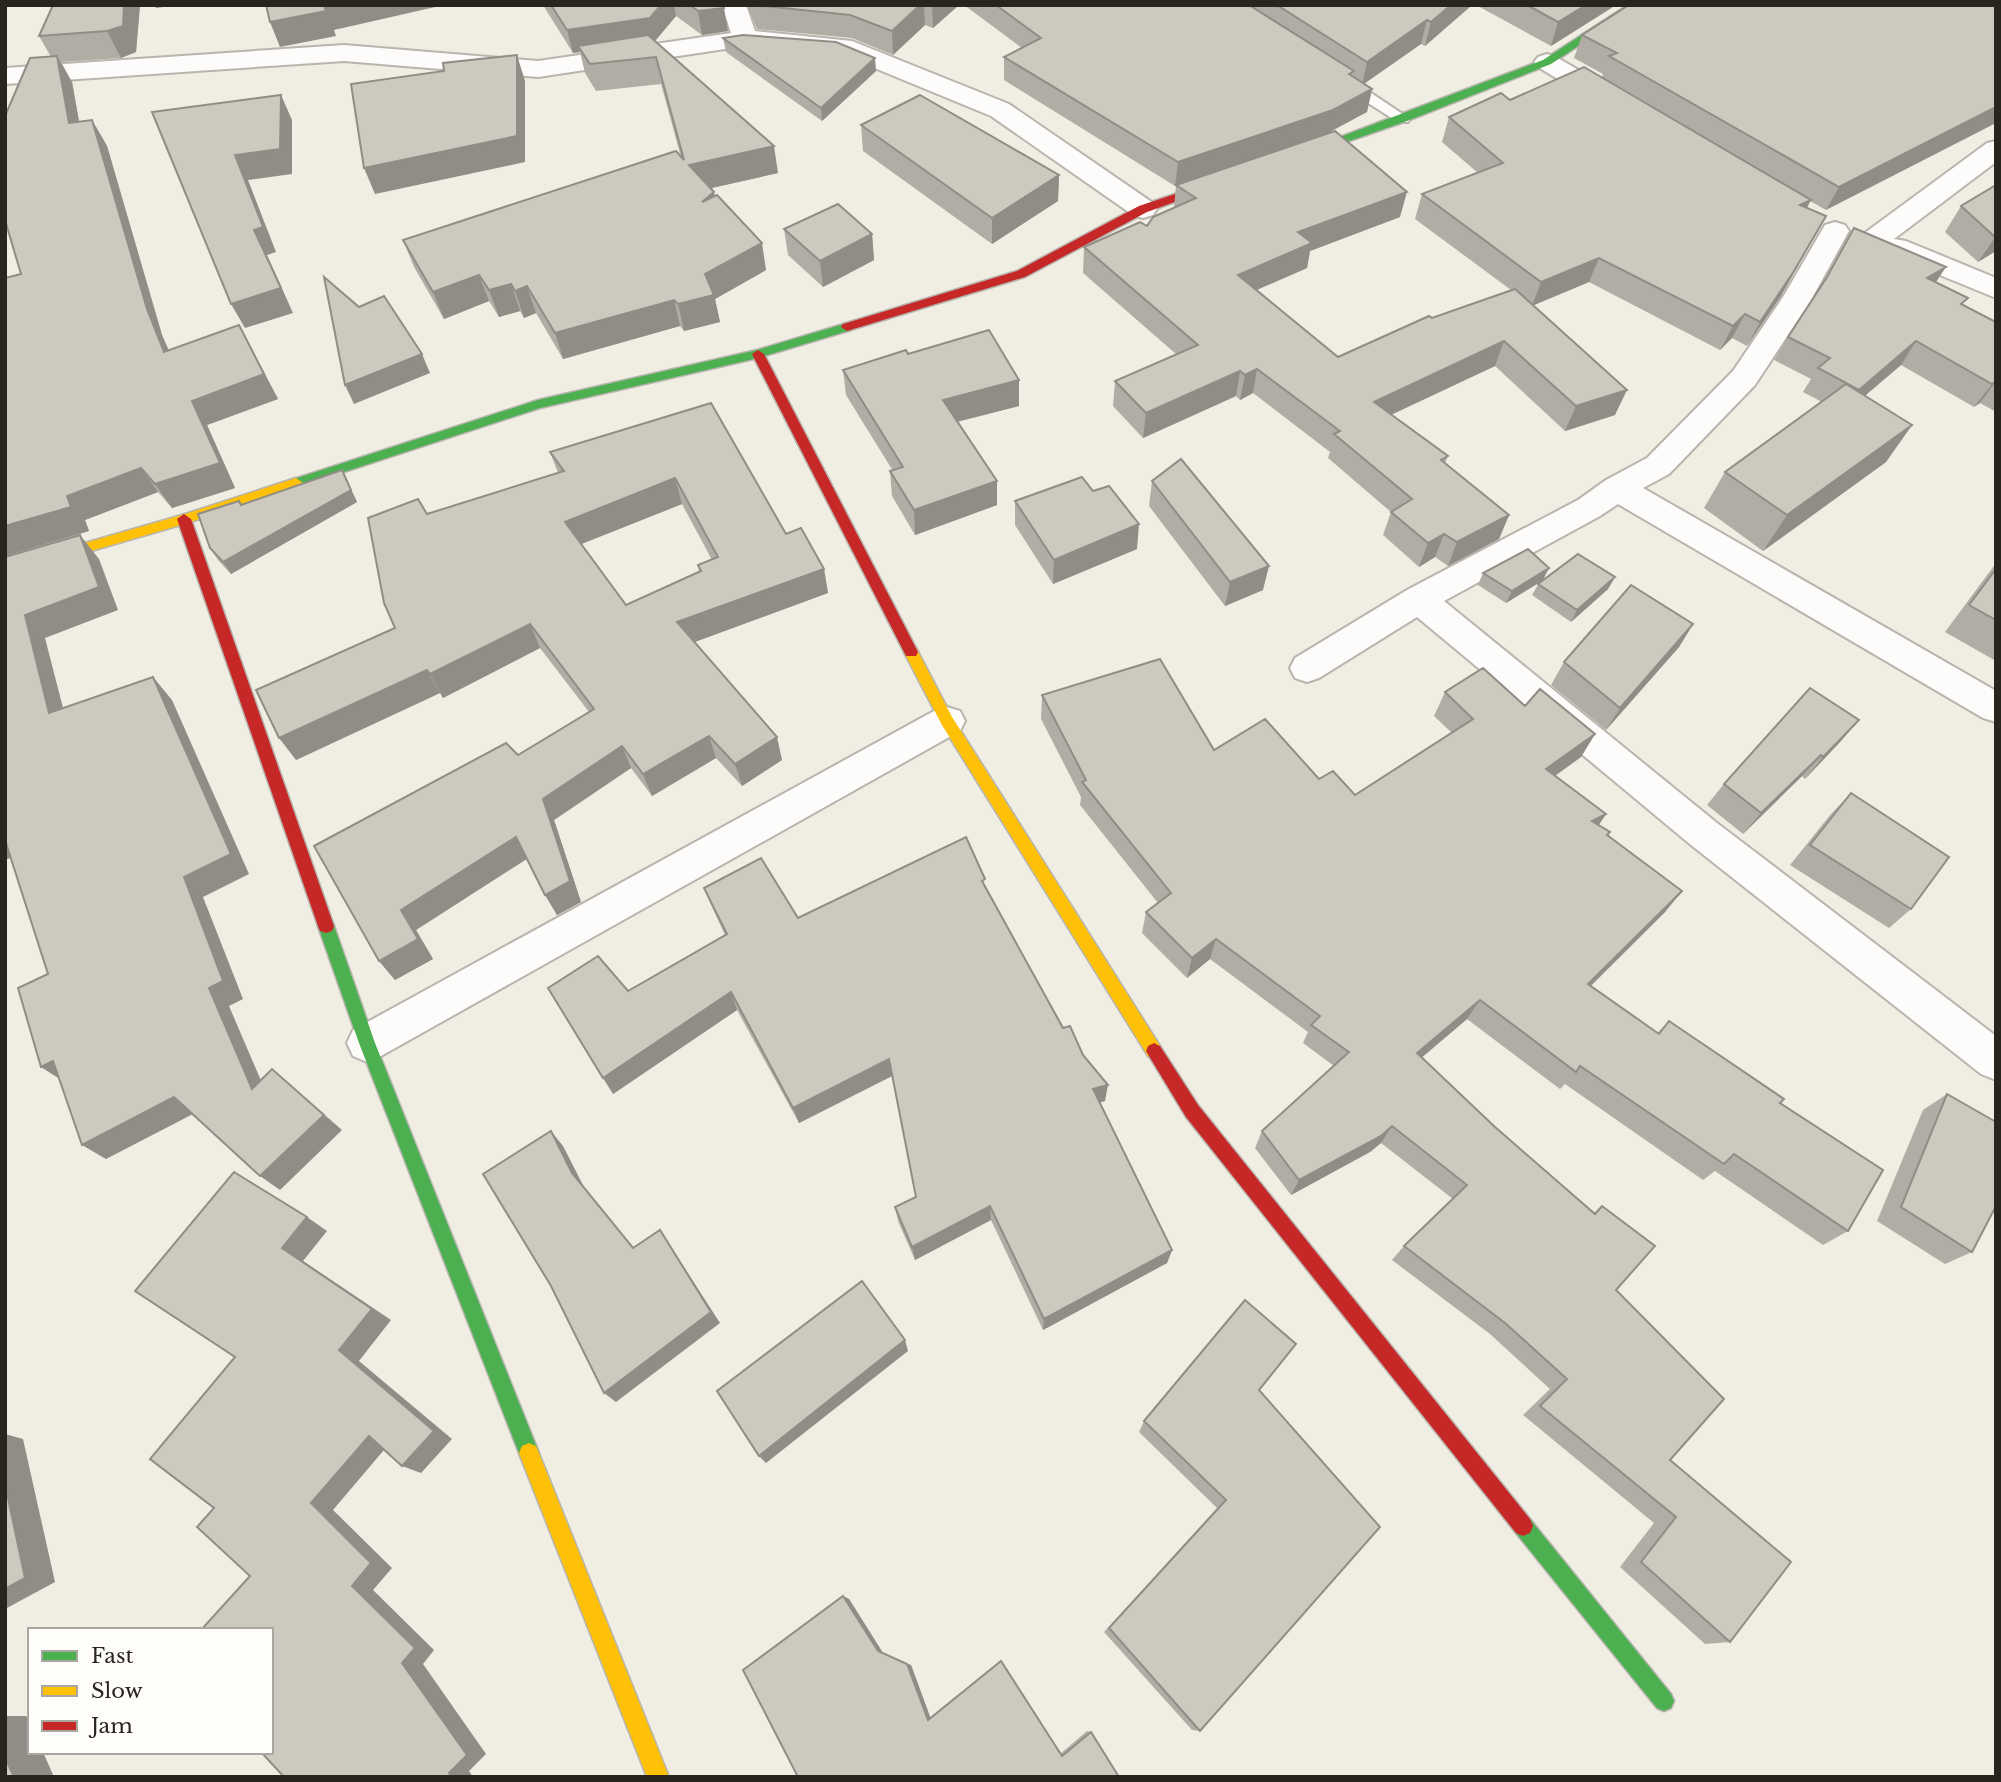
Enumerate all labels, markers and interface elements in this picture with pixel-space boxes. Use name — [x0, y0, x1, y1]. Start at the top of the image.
legend — [28, 1628, 273, 1754]
text: Fast — [91, 1643, 133, 1669]
text: Slow — [91, 1678, 143, 1704]
text: Jam — [88, 1713, 133, 1739]

